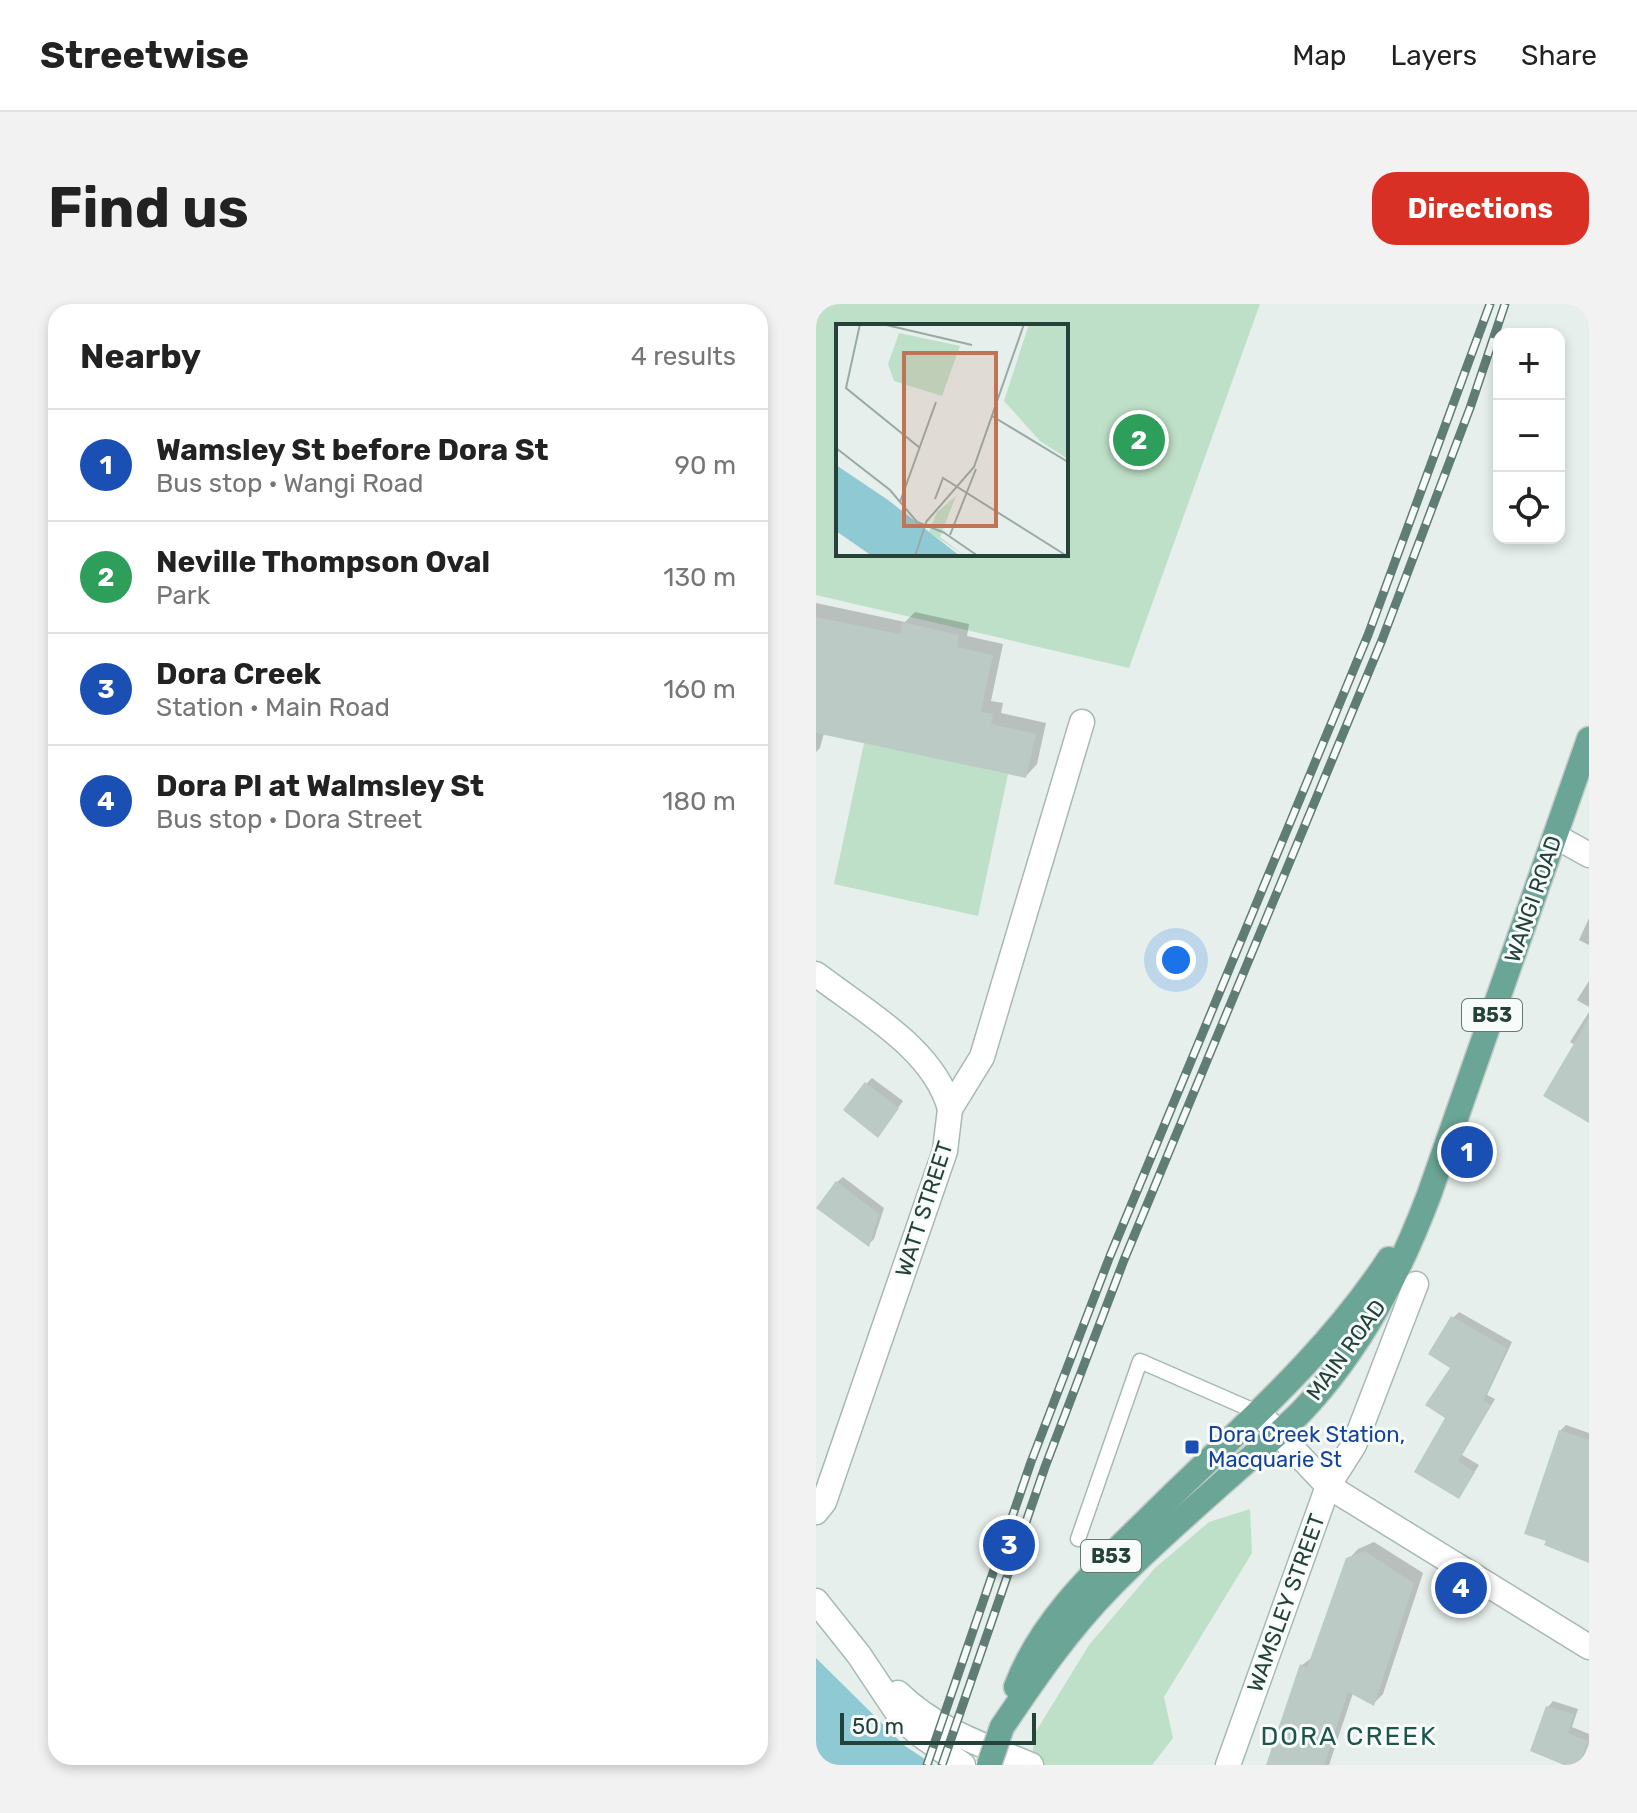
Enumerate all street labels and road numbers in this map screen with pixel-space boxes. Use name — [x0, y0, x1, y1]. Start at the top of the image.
street label: WANGI ROAD — [1499, 832, 1567, 966]
road number: B53 — [1462, 999, 1522, 1031]
street label: WATT STREET — [889, 1138, 959, 1280]
street label: MAIN ROAD — [1300, 1294, 1392, 1406]
street label: WAMSLEY STREET — [1241, 1510, 1331, 1696]
road number: B53 — [1081, 1540, 1141, 1572]

